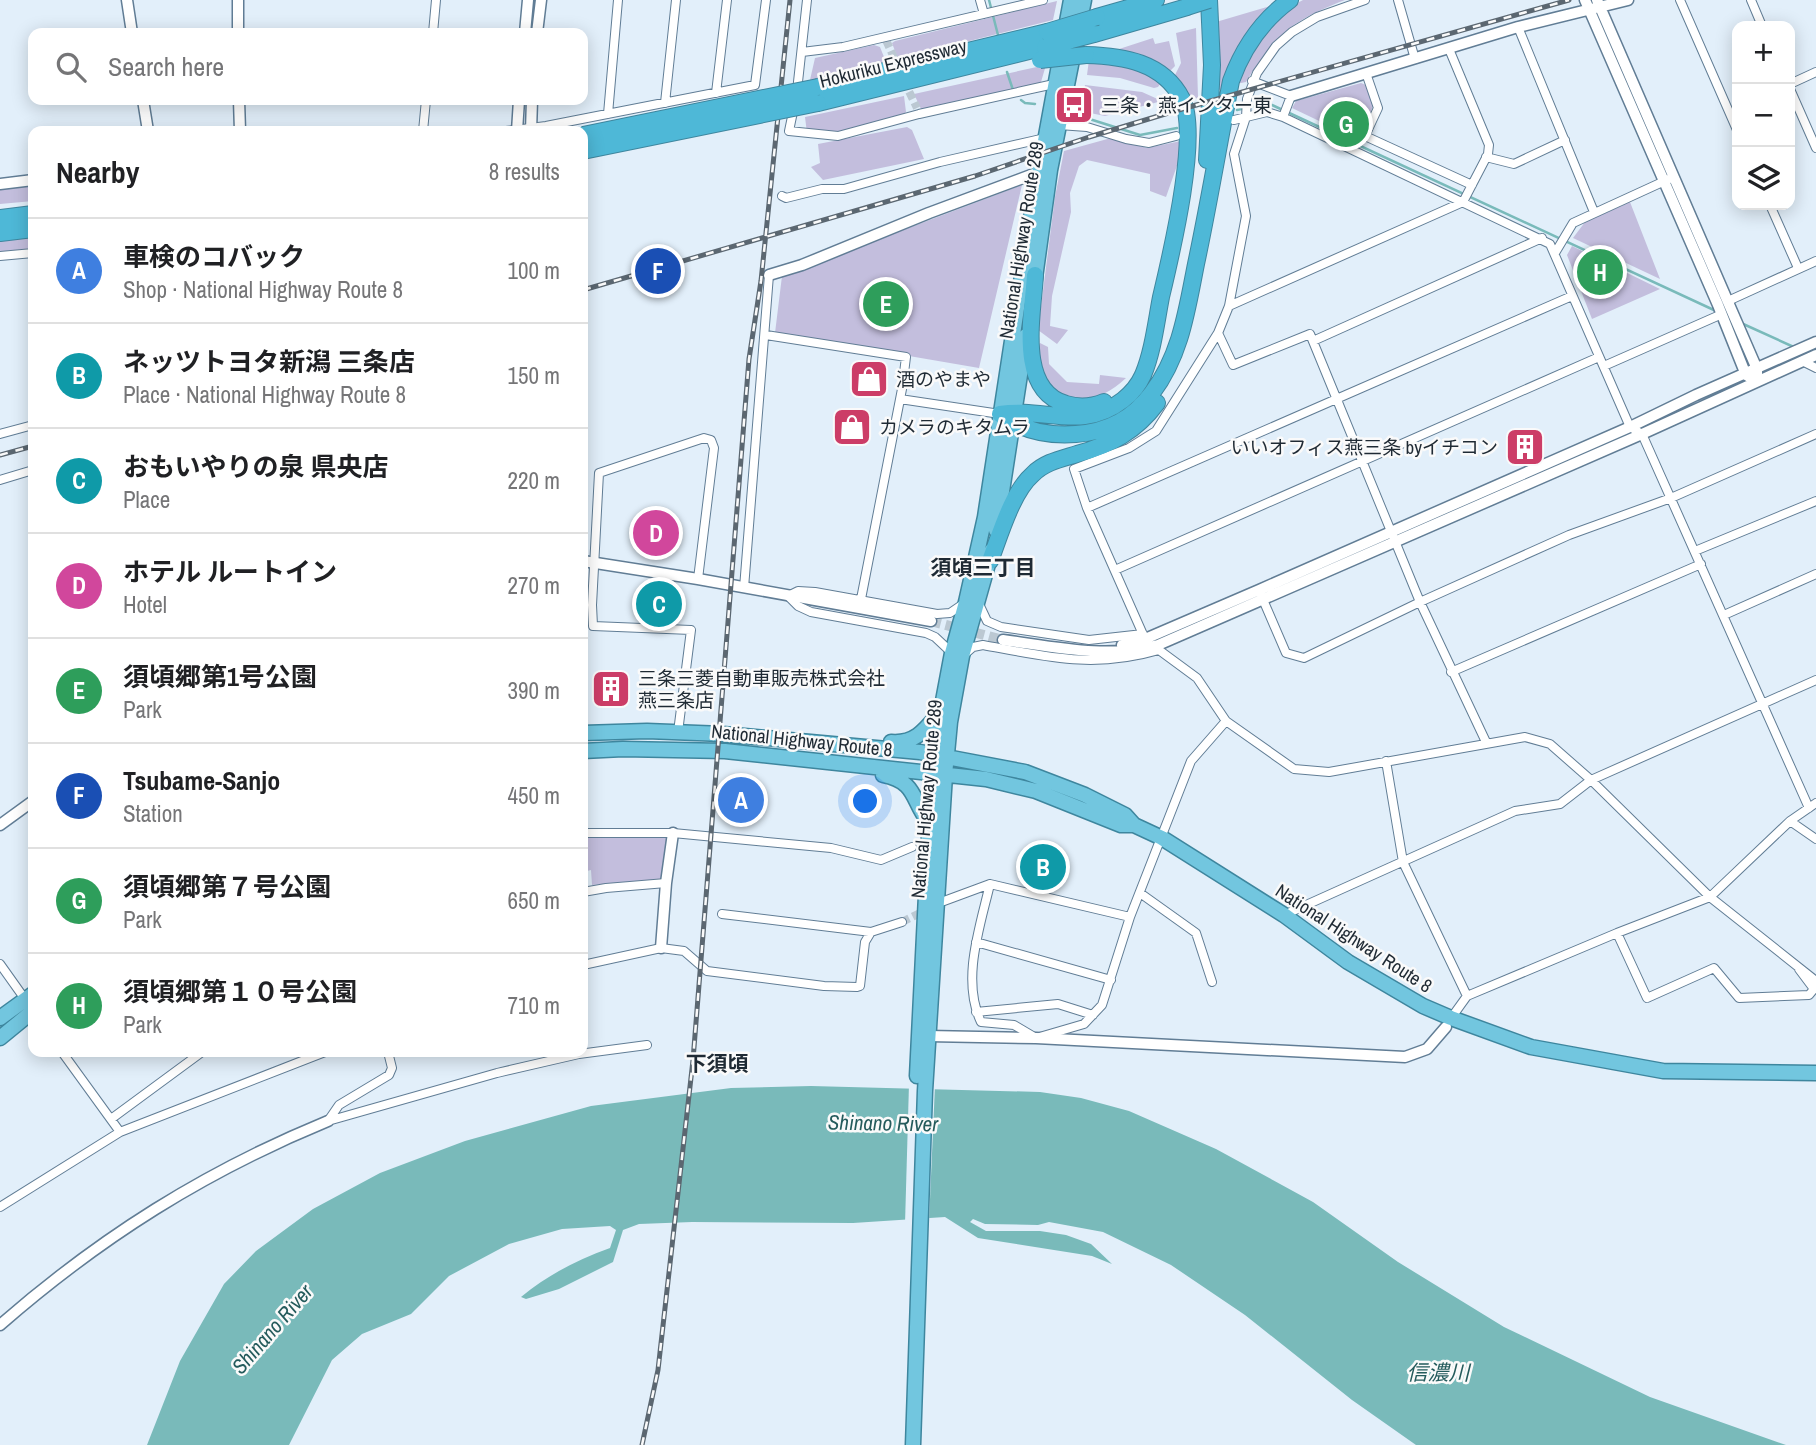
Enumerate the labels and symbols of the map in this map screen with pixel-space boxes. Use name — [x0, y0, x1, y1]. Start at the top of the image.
street label: Hokuriku Expressway — [817, 32, 969, 94]
bus stop icon: 三条・燕インター東 — [1053, 84, 1095, 126]
place label: 三条・燕インター東 — [1101, 92, 1272, 118]
pin: G — [1323, 98, 1369, 150]
street label: National Highway Route 289 — [993, 140, 1049, 340]
pin: F — [635, 245, 681, 297]
pin: H — [1577, 246, 1623, 298]
pin: E — [863, 278, 909, 330]
shop icon: 酒のやまや — [848, 358, 890, 400]
place label: 酒のやまや — [896, 366, 991, 392]
shop icon: カメラのキタムラ — [831, 406, 873, 448]
place label: カメラのキタムラ — [879, 414, 1030, 440]
building icon: いいオフィス燕三条 byイチコン — [1504, 426, 1546, 468]
place label: いいオフィス燕三条 byイチコン — [1231, 434, 1498, 460]
pin: D — [633, 507, 679, 559]
district label: 須頃三丁目 — [931, 553, 1036, 582]
pin: C — [636, 578, 682, 630]
place label: 三条三菱自動車販売株式会社 燕三条店 — [638, 665, 885, 713]
building icon: 三条三菱自動車販売株式会社 燕三条店 — [590, 668, 632, 710]
street label: National Highway Route 289 — [904, 699, 948, 899]
street label: National Highway Route 8 — [710, 718, 894, 762]
pin: A — [718, 774, 764, 826]
your location — [848, 784, 882, 818]
pin: B — [1020, 841, 1066, 893]
street label: National Highway Route 8 — [1271, 878, 1437, 998]
district label: 下須頃 — [686, 1049, 749, 1078]
water label: Shinano River — [828, 1108, 940, 1138]
water label: Shinano River — [225, 1277, 320, 1380]
water label: 信濃川 — [1407, 1358, 1471, 1387]

